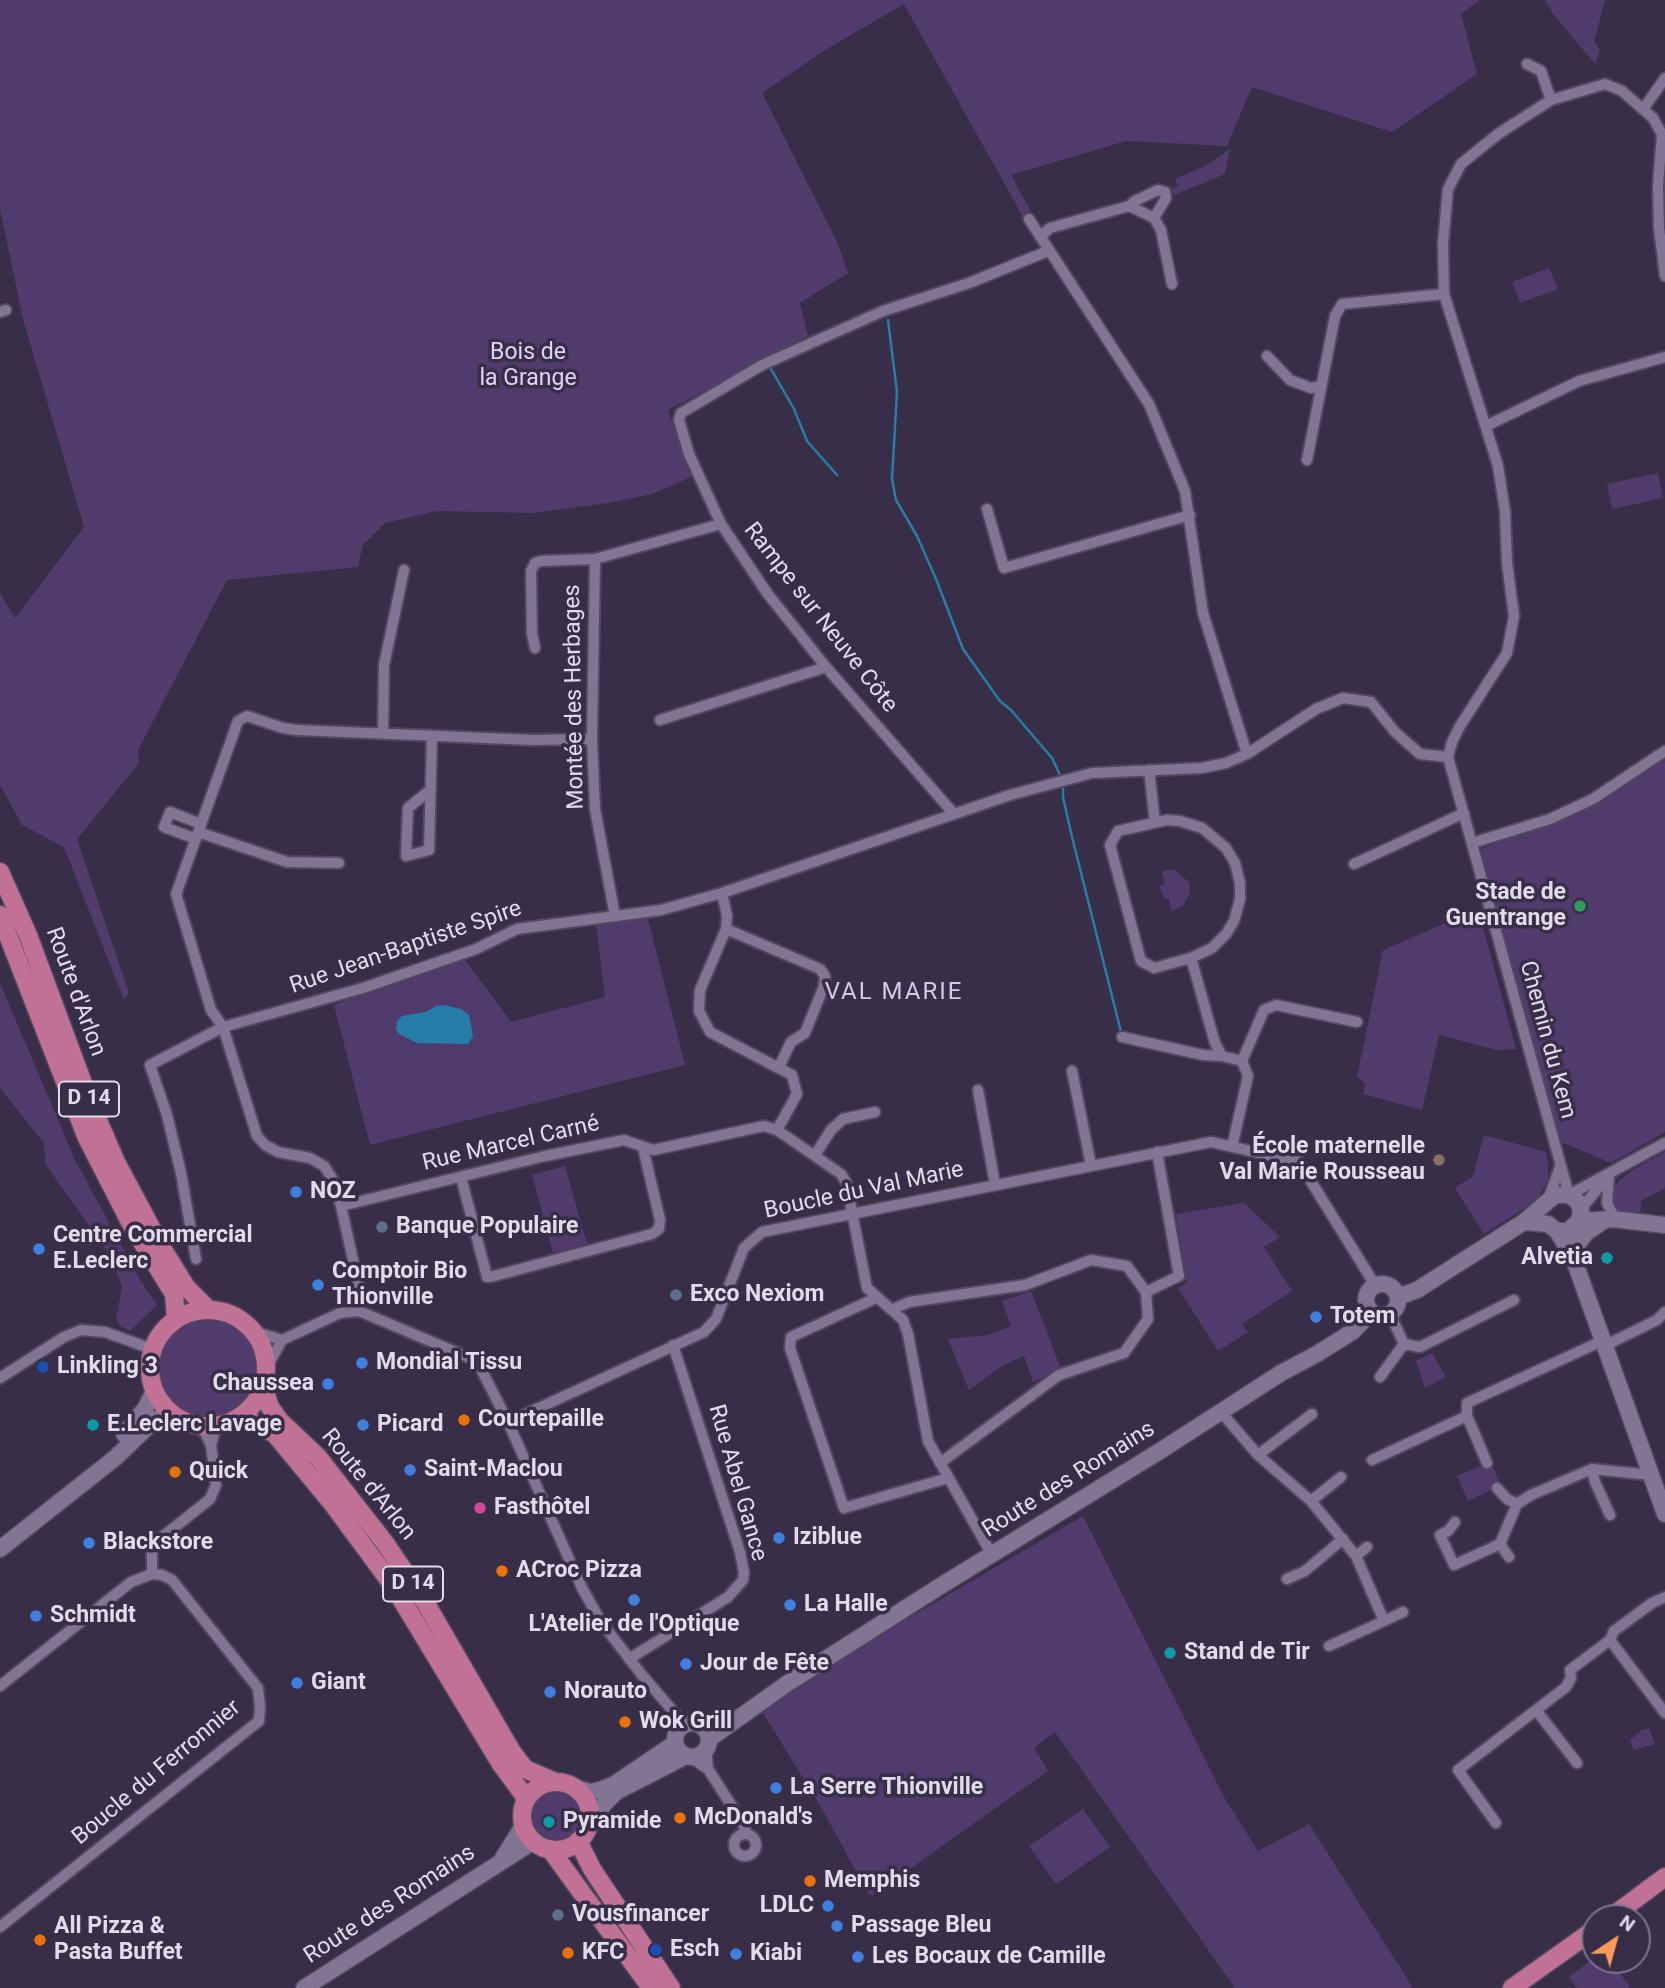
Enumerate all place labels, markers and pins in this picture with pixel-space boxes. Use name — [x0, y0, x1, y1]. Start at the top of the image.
place label: Stade de Guentrange — [1446, 879, 1566, 933]
marker: Stade de Guentrange — [1572, 898, 1588, 914]
place label: École maternelle Val Marie Rousseau — [1219, 1133, 1425, 1187]
marker: École maternelle Val Marie Rousseau — [1431, 1152, 1447, 1168]
place label: NOZ — [310, 1178, 356, 1206]
marker: NOZ — [288, 1184, 304, 1200]
place label: Banque Populaire — [396, 1213, 578, 1241]
marker: Banque Populaire — [374, 1219, 390, 1235]
place label: Centre Commercial E.Leclerc — [53, 1222, 252, 1276]
marker: Centre Commercial E.Leclerc — [31, 1241, 47, 1257]
place label: Alvetia — [1521, 1244, 1593, 1272]
marker: Alvetia — [1599, 1250, 1615, 1266]
place label: Comptoir Bio Thionville — [332, 1258, 467, 1312]
marker: Comptoir Bio Thionville — [310, 1277, 326, 1293]
place label: Exco Nexiom — [690, 1281, 824, 1309]
marker: Exco Nexiom — [668, 1287, 684, 1303]
place label: Totem — [1330, 1303, 1395, 1331]
marker: Totem — [1308, 1309, 1324, 1325]
place label: Mondial Tissu — [376, 1349, 522, 1377]
place label: Linkling 3 — [57, 1353, 158, 1381]
marker: Mondial Tissu — [354, 1355, 370, 1371]
marker: Linkling 3 — [35, 1359, 51, 1375]
place label: Chaussea — [213, 1370, 314, 1398]
marker: Chaussea — [320, 1376, 336, 1392]
place label: Courtepaille — [478, 1406, 604, 1434]
place label: E.Leclerc Lavage — [107, 1411, 282, 1439]
place label: Picard — [377, 1411, 443, 1439]
marker: Courtepaille — [456, 1412, 472, 1428]
marker: E.Leclerc Lavage — [85, 1417, 101, 1433]
marker: Picard — [355, 1417, 371, 1433]
place label: Saint-Maclou — [424, 1456, 563, 1484]
place label: Quick — [189, 1458, 248, 1486]
marker: Saint-Maclou — [402, 1462, 418, 1478]
marker: Quick — [167, 1464, 183, 1480]
place label: Fasthôtel — [494, 1494, 590, 1522]
marker: Fasthôtel — [472, 1500, 488, 1516]
place label: Iziblue — [793, 1524, 862, 1552]
place label: Blackstore — [103, 1529, 213, 1557]
marker: Iziblue — [771, 1530, 787, 1546]
marker: Blackstore — [81, 1535, 97, 1551]
place label: ACroc Pizza — [516, 1557, 642, 1585]
marker: ACroc Pizza — [494, 1563, 510, 1579]
place label: La Halle — [804, 1591, 888, 1619]
marker: L'Atelier de l'Optique — [626, 1592, 642, 1608]
marker: La Halle — [782, 1597, 798, 1613]
place label: Schmidt — [50, 1602, 136, 1630]
marker: Schmidt — [28, 1608, 44, 1624]
place label: L'Atelier de l'Optique — [529, 1611, 739, 1639]
place label: Stand de Tir — [1184, 1639, 1310, 1667]
marker: Stand de Tir — [1162, 1645, 1178, 1661]
place label: Jour de Fête — [700, 1650, 829, 1678]
marker: Jour de Fête — [678, 1656, 694, 1672]
place label: Giant — [311, 1669, 366, 1697]
marker: Giant — [289, 1675, 305, 1691]
place label: Norauto — [564, 1678, 647, 1706]
marker: Norauto — [542, 1684, 558, 1700]
place label: Wok Grill — [639, 1708, 732, 1736]
marker: Wok Grill — [617, 1714, 633, 1730]
place label: La Serre Thionville — [790, 1774, 983, 1802]
marker: La Serre Thionville — [768, 1780, 784, 1796]
place label: McDonald's — [694, 1804, 813, 1832]
place label: Pyramide — [563, 1808, 661, 1836]
marker: McDonald's — [672, 1810, 688, 1826]
marker: Pyramide — [541, 1814, 557, 1830]
place label: Memphis — [824, 1867, 920, 1895]
marker: Memphis — [802, 1873, 818, 1889]
place label: LDLC — [760, 1892, 814, 1920]
marker: LDLC — [820, 1898, 836, 1914]
place label: Vousfinancer — [572, 1901, 709, 1929]
marker: Vousfinancer — [550, 1907, 566, 1923]
place label: Passage Bleu — [851, 1912, 991, 1940]
place label: All Pizza & Pasta Buffet — [54, 1913, 183, 1967]
marker: Passage Bleu — [829, 1918, 845, 1934]
marker: All Pizza & Pasta Buffet — [32, 1932, 48, 1948]
place label: Esch — [670, 1936, 720, 1964]
place label: KFC — [582, 1939, 624, 1967]
place label: Kiabi — [750, 1940, 802, 1968]
marker: Esch — [648, 1942, 664, 1958]
place label: Les Bocaux de Camille — [872, 1943, 1106, 1971]
marker: KFC — [560, 1945, 576, 1961]
marker: Kiabi — [728, 1946, 744, 1962]
marker: Les Bocaux de Camille — [850, 1949, 866, 1965]

